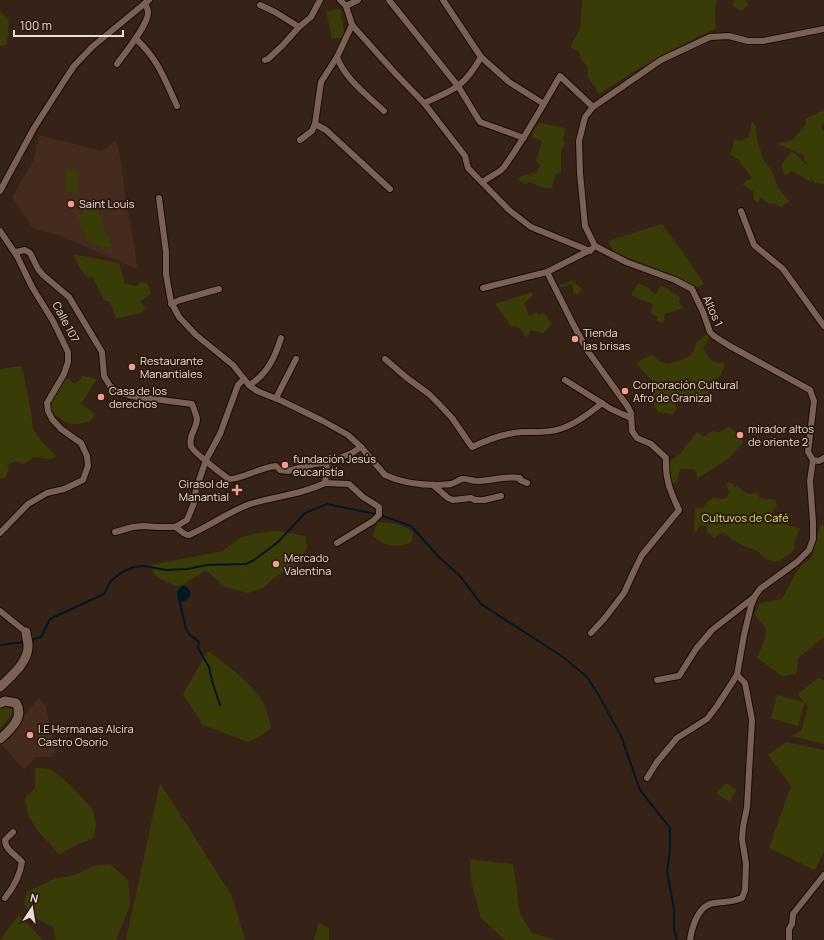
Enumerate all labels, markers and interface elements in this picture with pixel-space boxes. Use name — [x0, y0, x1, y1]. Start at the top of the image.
scale bar — [14, 12, 123, 38]
text: 100 m — [20, 17, 52, 34]
place label: Saint Louis — [79, 196, 135, 211]
marker: Saint Louis — [66, 199, 76, 209]
street label: Altos 1 — [700, 293, 727, 329]
street label: Calle 107 — [49, 299, 83, 345]
place label: Tienda las brisas — [583, 325, 631, 353]
marker: Tienda las brisas — [570, 334, 580, 344]
place label: Restaurante Manantiales — [140, 353, 204, 381]
marker: Restaurante Manantiales — [127, 362, 137, 372]
place label: Corporación Cultural Afro de Granizal — [633, 377, 738, 405]
place label: Casa de los derechos — [109, 383, 167, 411]
marker: Corporación Cultural Afro de Granizal — [620, 386, 630, 396]
marker: Casa de los derechos — [96, 392, 106, 402]
place label: mirador altos de oriente 2 — [748, 421, 814, 449]
marker: mirador altos de oriente 2 — [735, 430, 745, 440]
place label: fundación Jesús eucaristía — [293, 451, 376, 479]
marker: fundación Jesús eucaristía — [280, 460, 290, 470]
place label: Girasol de Manantial — [179, 476, 230, 504]
marker: Girasol de Manantial — [232, 485, 242, 495]
park label: Cultuvos de Café — [701, 510, 789, 525]
place label: Mercado Valentina — [284, 550, 331, 578]
marker: Mercado Valentina — [271, 559, 281, 569]
place label: I.E Hermanas Alcira Castro Osorio — [38, 721, 134, 749]
marker: I.E Hermanas Alcira Castro Osorio — [25, 730, 35, 740]
north arrow — [12, 888, 52, 928]
text: N — [29, 890, 40, 906]

